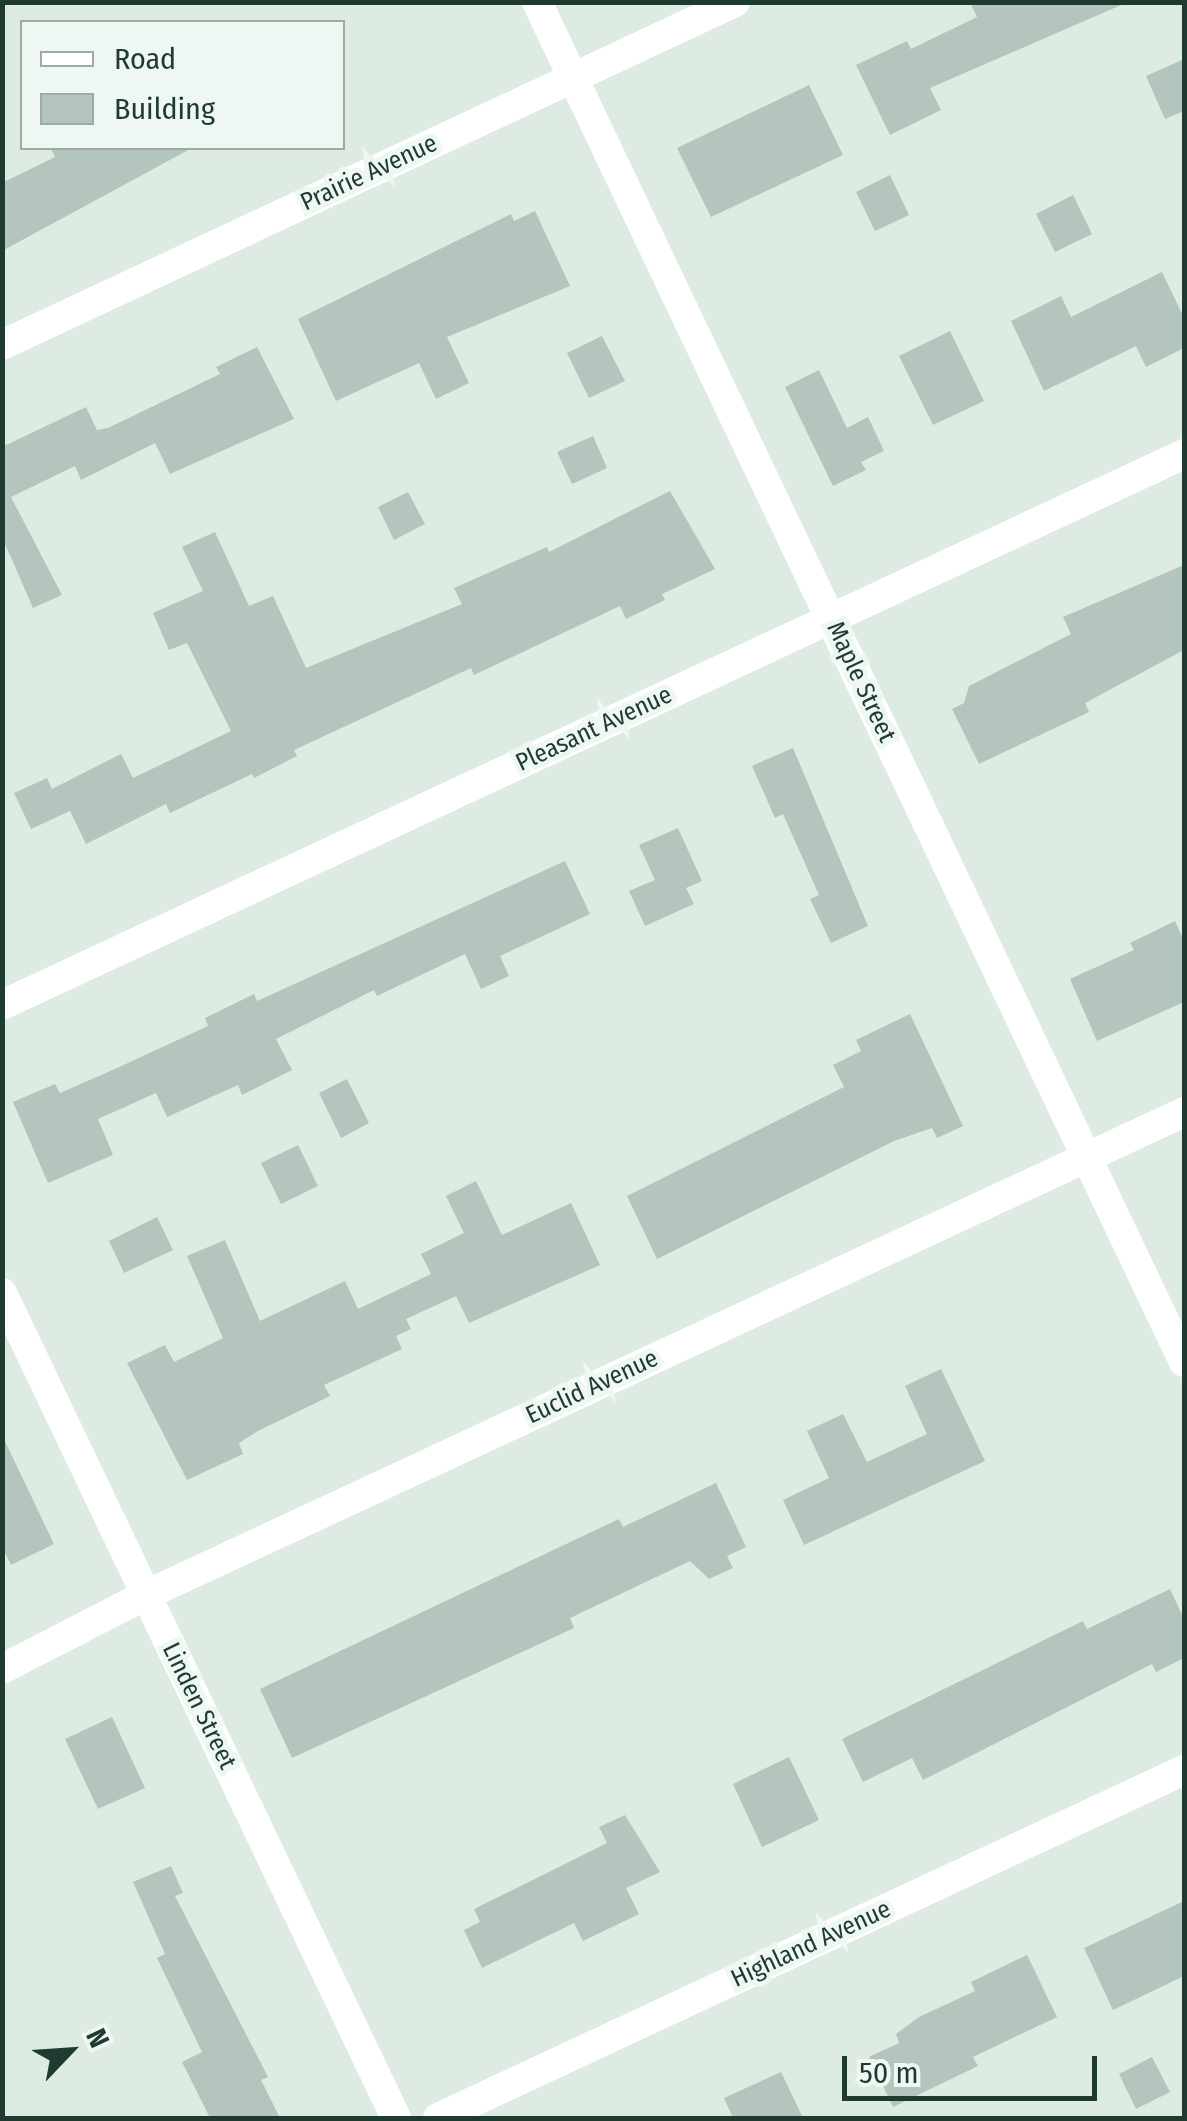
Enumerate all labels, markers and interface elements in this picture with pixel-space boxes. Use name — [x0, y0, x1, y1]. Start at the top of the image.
legend — [20, 20, 345, 150]
text: Road — [114, 41, 176, 77]
text: Building — [114, 91, 215, 127]
street label: Prairie Avenue — [296, 128, 442, 218]
street label: Maple Street — [820, 617, 902, 747]
street label: Pleasant Avenue — [511, 680, 677, 778]
street label: Euclid Avenue — [521, 1343, 663, 1431]
street label: Linden Street — [156, 1638, 242, 1774]
street label: Highland Avenue — [726, 1894, 896, 1994]
north arrow — [20, 2001, 120, 2101]
text: N — [79, 2024, 116, 2053]
scale bar — [847, 2036, 1102, 2098]
text: 50 m — [859, 2055, 919, 2091]

